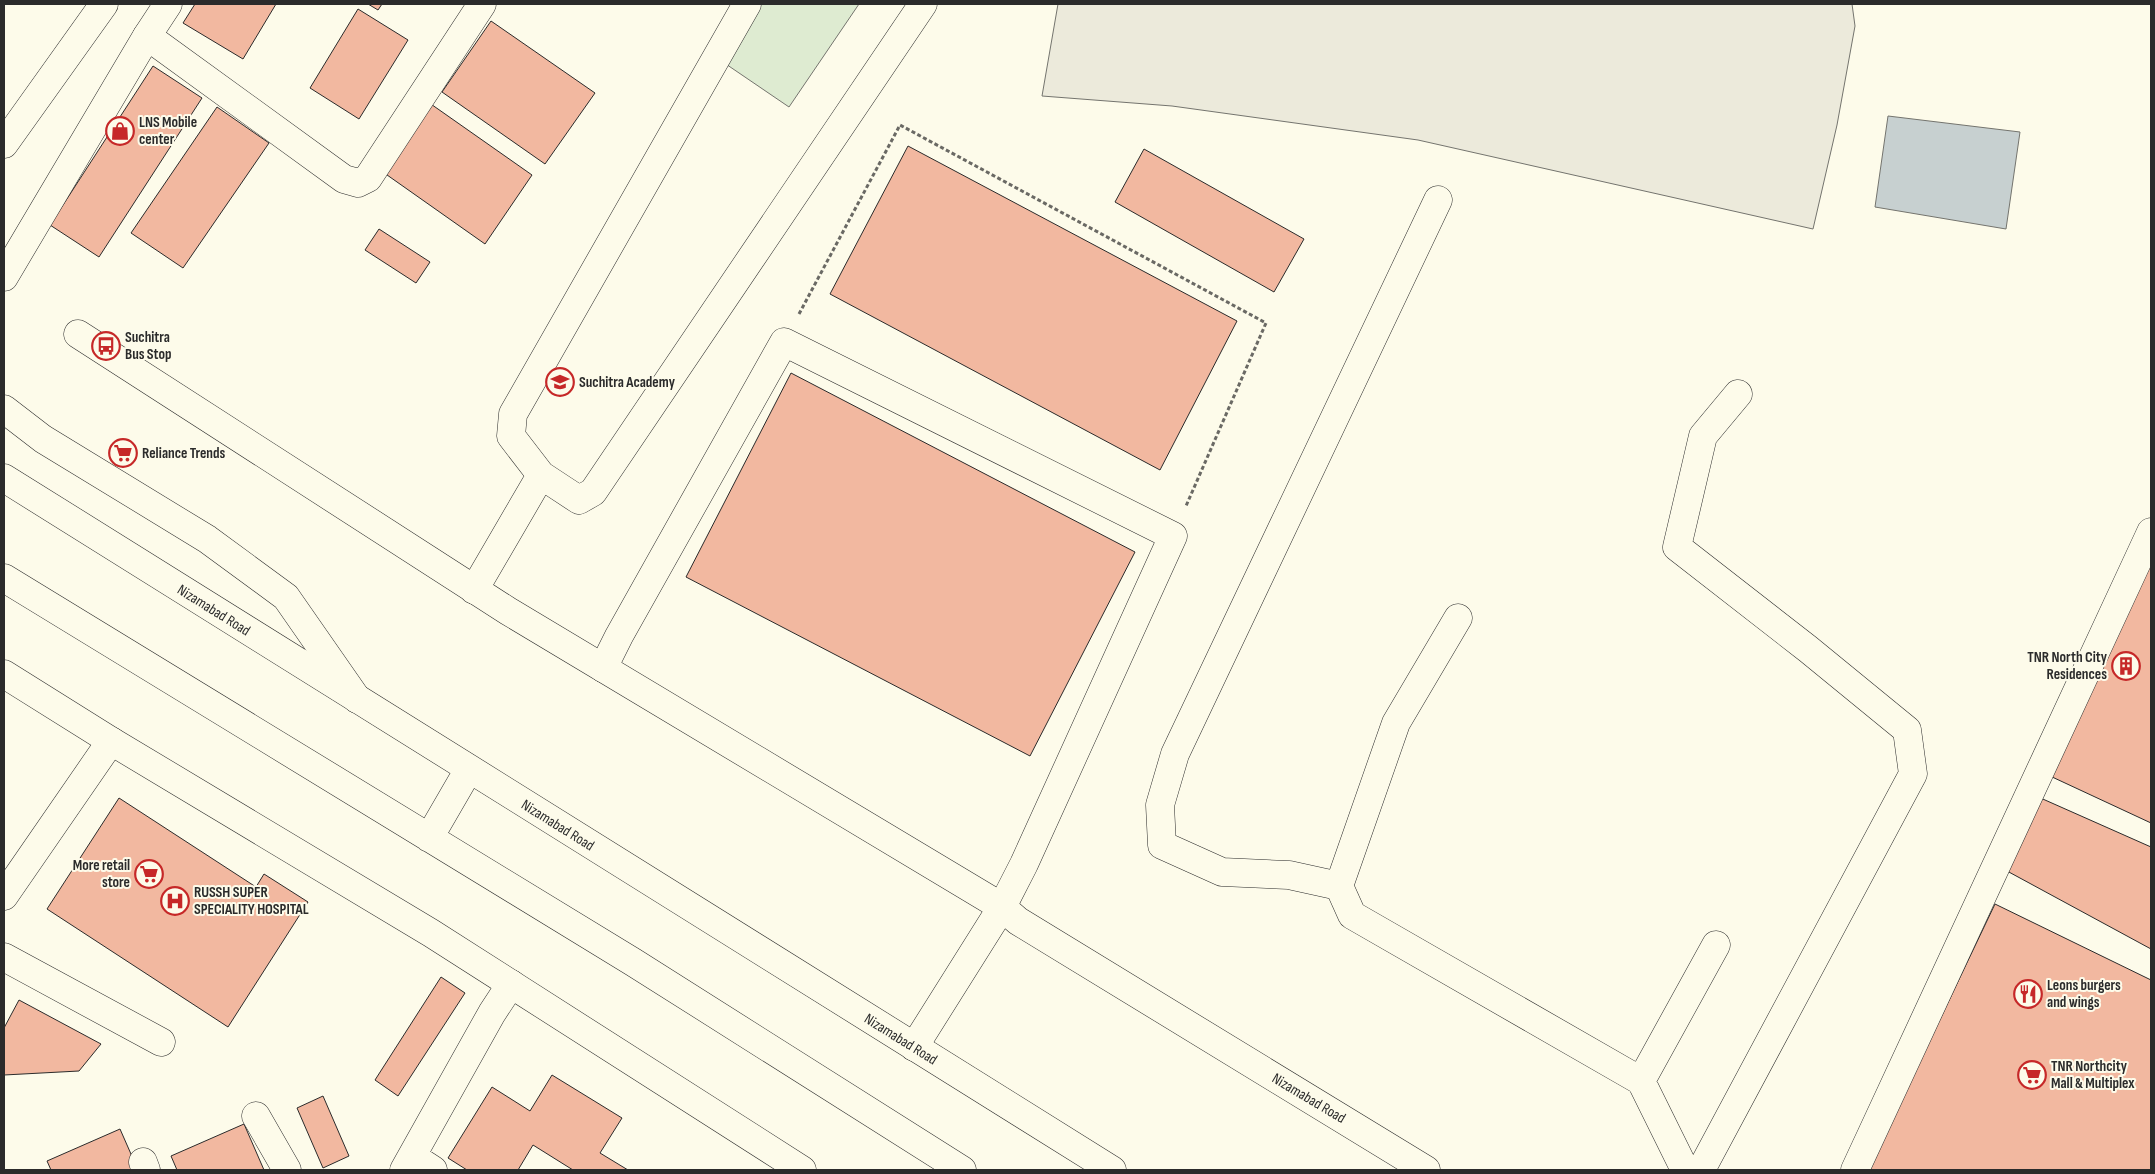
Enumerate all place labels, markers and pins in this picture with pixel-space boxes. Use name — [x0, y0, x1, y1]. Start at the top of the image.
place label: LNS Mobile center — [139, 113, 197, 149]
shop icon: LNS Mobile center — [105, 116, 135, 146]
place label: Suchitra Bus Stop — [125, 328, 171, 364]
bus stop icon: Suchitra Bus Stop — [91, 331, 121, 361]
school or university icon: Suchitra Academy — [545, 367, 575, 397]
place label: Suchitra Academy — [579, 373, 676, 392]
supermarket icon: Reliance Trends — [108, 438, 138, 468]
place label: Reliance Trends — [142, 444, 226, 463]
place label: TNR North City Residences — [2027, 648, 2108, 684]
building icon: TNR North City Residences — [2111, 651, 2141, 681]
place label: More retail store — [73, 856, 130, 892]
supermarket icon: More retail store — [134, 859, 164, 889]
place label: RUSSH SUPER SPECIALITY HOSPITAL — [194, 883, 309, 919]
hospital icon: RUSSH SUPER SPECIALITY HOSPITAL — [160, 886, 190, 916]
place label: Leons burgers and wings — [2047, 976, 2121, 1012]
restaurant icon: Leons burgers and wings — [2013, 979, 2043, 1009]
place label: TNR Northcity Mall & Multiplex — [2051, 1057, 2135, 1093]
supermarket icon: TNR Northcity Mall & Multiplex — [2017, 1060, 2047, 1090]

